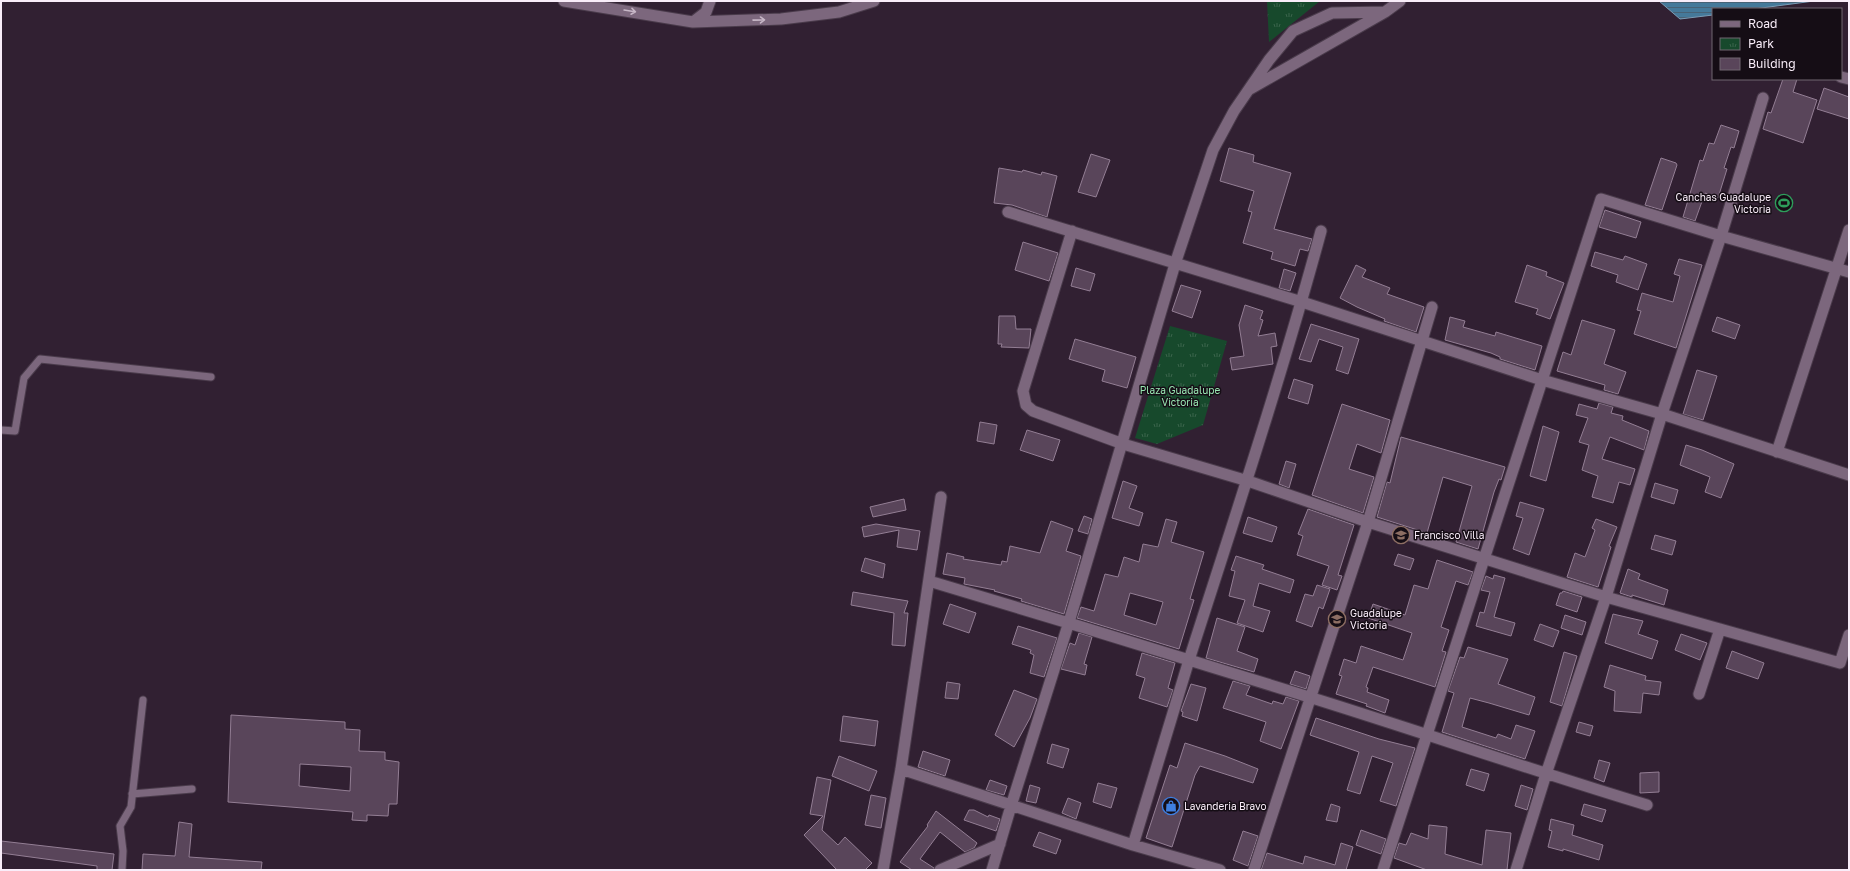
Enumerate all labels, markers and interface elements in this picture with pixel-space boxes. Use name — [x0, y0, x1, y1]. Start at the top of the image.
one-way arrow — [623, 7, 636, 15]
legend — [1712, 8, 1842, 80]
one-way arrow — [752, 16, 765, 24]
text: Road — [1748, 16, 1777, 31]
text: Park — [1748, 36, 1774, 51]
text: Building — [1748, 56, 1796, 71]
place label: Canchas Guadalupe Victoria — [1676, 191, 1771, 215]
sports icon: Canchas Guadalupe Victoria — [1774, 193, 1794, 213]
park label: Plaza Guadalupe Victoria — [1140, 384, 1220, 408]
school or university icon: Francisco Villa — [1391, 525, 1411, 545]
place label: Francisco Villa — [1414, 529, 1484, 541]
place label: Guadalupe Victoria — [1350, 607, 1402, 631]
school or university icon: Guadalupe Victoria — [1327, 609, 1347, 629]
shop icon: Lavanderia Bravo — [1161, 796, 1181, 816]
place label: Lavanderia Bravo — [1184, 800, 1266, 812]

